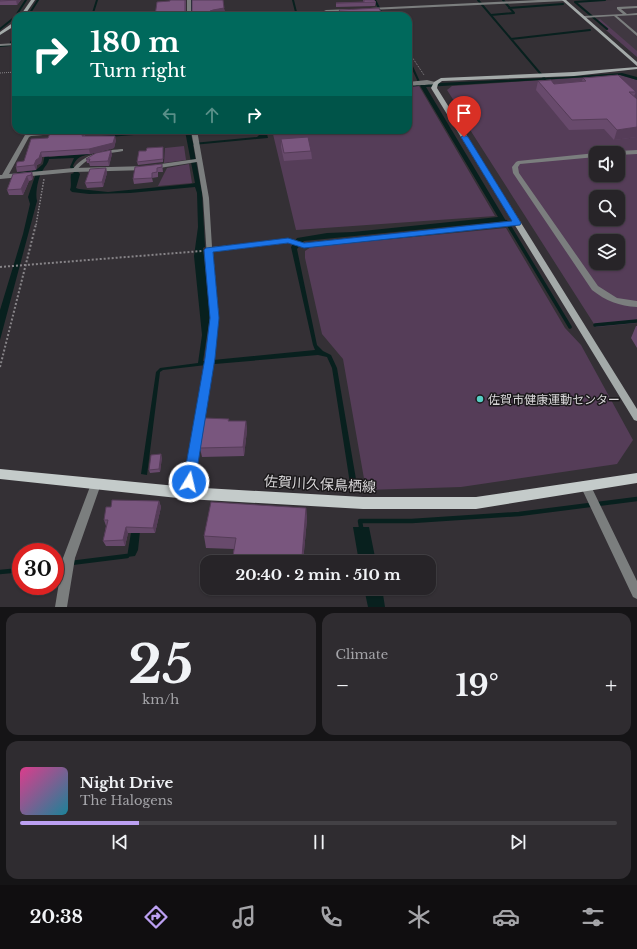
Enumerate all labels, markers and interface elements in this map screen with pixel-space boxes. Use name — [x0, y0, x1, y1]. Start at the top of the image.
text: 180 m — [90, 25, 180, 60]
icon: right — [24, 28, 76, 80]
text: Turn right — [90, 60, 186, 82]
pin — [447, 96, 481, 137]
icon: arrive — [453, 102, 475, 124]
icon: left — [159, 104, 181, 126]
icon: ahead — [201, 104, 223, 126]
icon: right — [243, 104, 265, 126]
map controls — [589, 146, 625, 270]
button: sound — [589, 146, 625, 182]
button: search — [589, 190, 625, 226]
button: layers — [589, 234, 625, 270]
place label: 佐賀市健康運動センター — [488, 392, 620, 407]
marker: 佐賀市健康運動センター — [475, 394, 485, 404]
position arrow — [168, 461, 210, 503]
street label: 佐賀川久保鳥栖線 — [264, 472, 376, 496]
speed limit sign: 30 — [12, 543, 64, 595]
text: 20:40 · 2 min · 510 m — [235, 565, 401, 584]
text: 25 — [128, 633, 193, 697]
text: Climate — [336, 646, 388, 663]
text: 19° — [456, 667, 499, 704]
text: − — [336, 672, 349, 699]
text: + — [605, 672, 617, 699]
text: km/h — [142, 691, 179, 708]
text: Night Drive — [80, 773, 173, 792]
text: The Halogens — [80, 792, 173, 809]
icon: previous — [109, 831, 131, 853]
icon: pause — [308, 831, 330, 853]
icon: next — [507, 831, 529, 853]
icon: directions — [142, 903, 170, 931]
icon: music — [230, 903, 258, 931]
icon: phone — [317, 903, 345, 931]
icon: climate — [405, 903, 433, 931]
icon: car — [492, 903, 520, 931]
icon: filters — [579, 903, 607, 931]
text: 20:38 — [30, 906, 83, 928]

